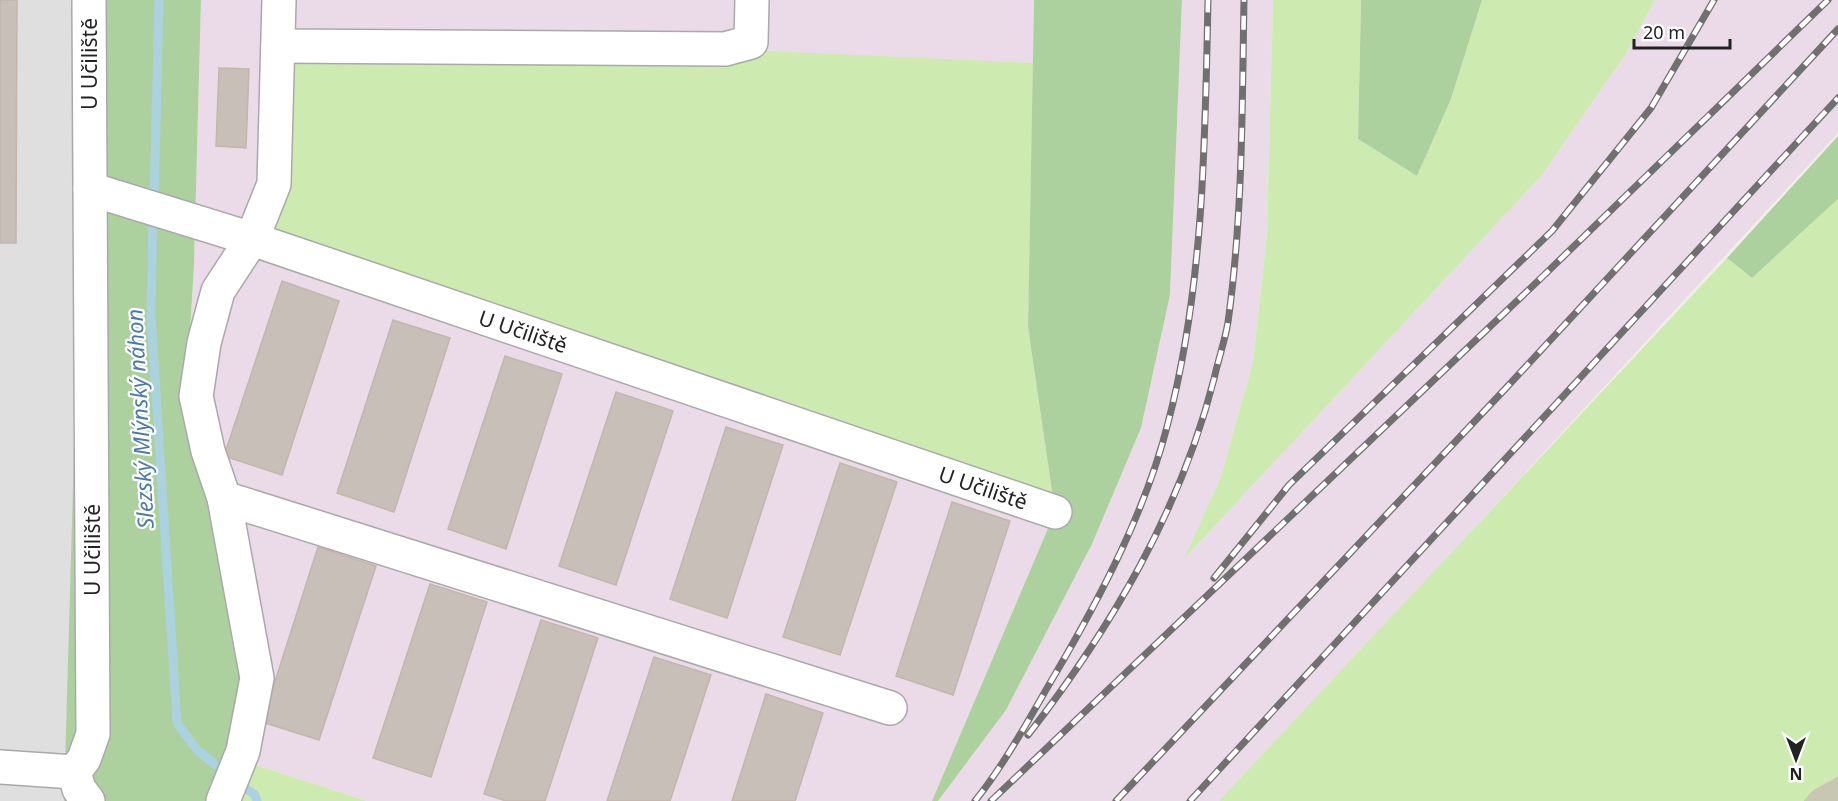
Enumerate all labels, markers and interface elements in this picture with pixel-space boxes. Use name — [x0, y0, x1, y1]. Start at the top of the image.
scale bar — [1634, 12, 1730, 50]
street label: U Učiliště — [75, 18, 103, 110]
text: 20 m — [1643, 20, 1685, 44]
street label: U Učiliště — [475, 303, 571, 359]
water label: Slezský Mlýnský náhon — [118, 308, 160, 530]
street label: U Učiliště — [935, 460, 1031, 516]
street label: U Učiliště — [78, 504, 106, 596]
north arrow — [1766, 729, 1826, 789]
text: N — [1789, 763, 1803, 785]

